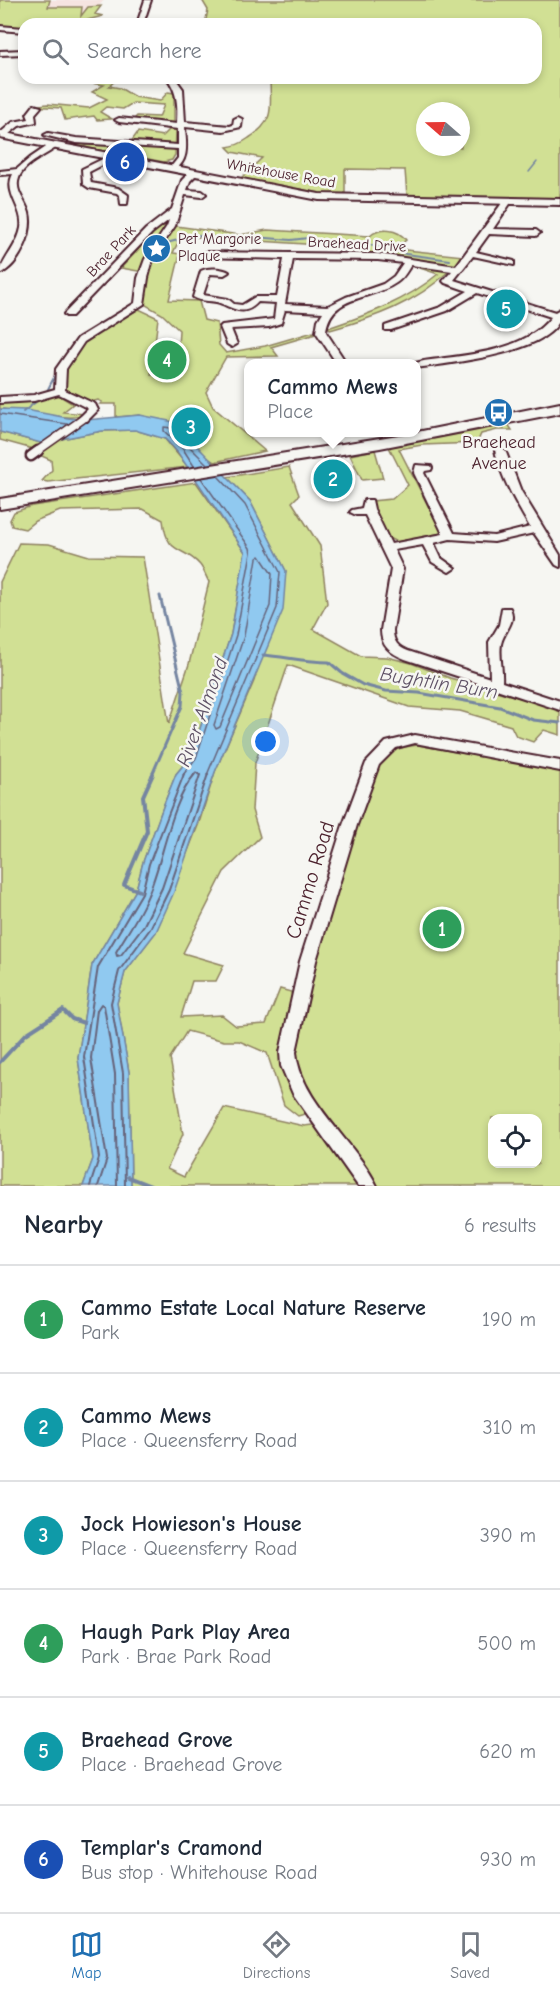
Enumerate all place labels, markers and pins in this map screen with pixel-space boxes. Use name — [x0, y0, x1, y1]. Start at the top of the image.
pin: 6 — [106, 140, 144, 184]
place label: Pet Margorie Plaque — [178, 230, 262, 265]
place icon: Pet Margorie Plaque — [141, 232, 173, 264]
pin: 5 — [486, 286, 526, 332]
pin: 4 — [148, 338, 186, 382]
bus stop icon: Braehead Avenue — [483, 397, 515, 429]
pin: 3 — [172, 404, 210, 450]
place label: Braehead Avenue — [462, 432, 536, 474]
pin: 2 — [314, 456, 352, 502]
pin: 1 — [422, 906, 462, 952]

